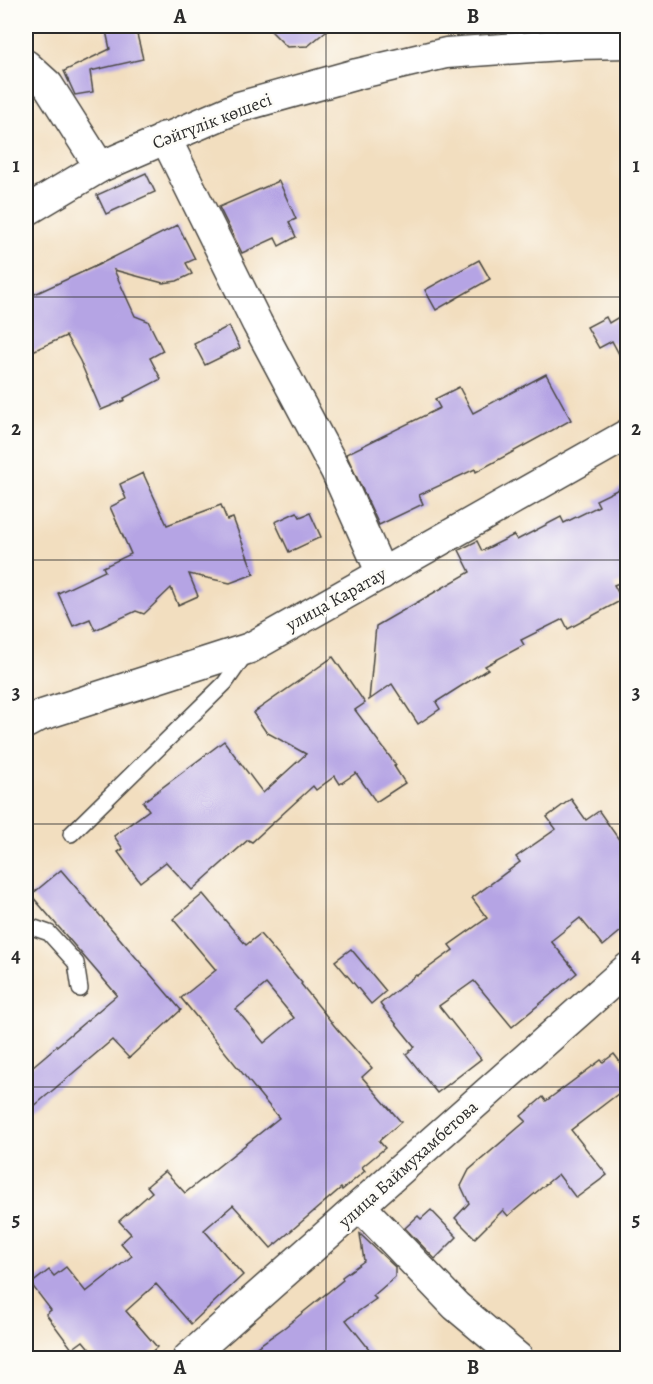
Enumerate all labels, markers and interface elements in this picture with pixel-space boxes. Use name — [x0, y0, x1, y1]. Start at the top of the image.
text: A — [173, 3, 187, 30]
text: B — [467, 3, 479, 30]
street label: Сәйгүлік көшесі — [149, 87, 275, 155]
text: 1 — [12, 152, 20, 179]
text: 1 — [632, 152, 640, 179]
text: 2 — [11, 415, 21, 442]
text: 2 — [631, 415, 641, 442]
street label: улица Каратау — [281, 561, 391, 637]
text: 3 — [12, 679, 20, 706]
text: 3 — [632, 679, 640, 706]
text: 4 — [11, 942, 21, 969]
text: 4 — [631, 942, 641, 969]
street label: улица Баймухамбетова — [332, 1094, 483, 1234]
text: 5 — [12, 1206, 20, 1233]
text: 5 — [632, 1206, 640, 1233]
text: A — [173, 1354, 187, 1381]
text: B — [467, 1354, 479, 1381]

